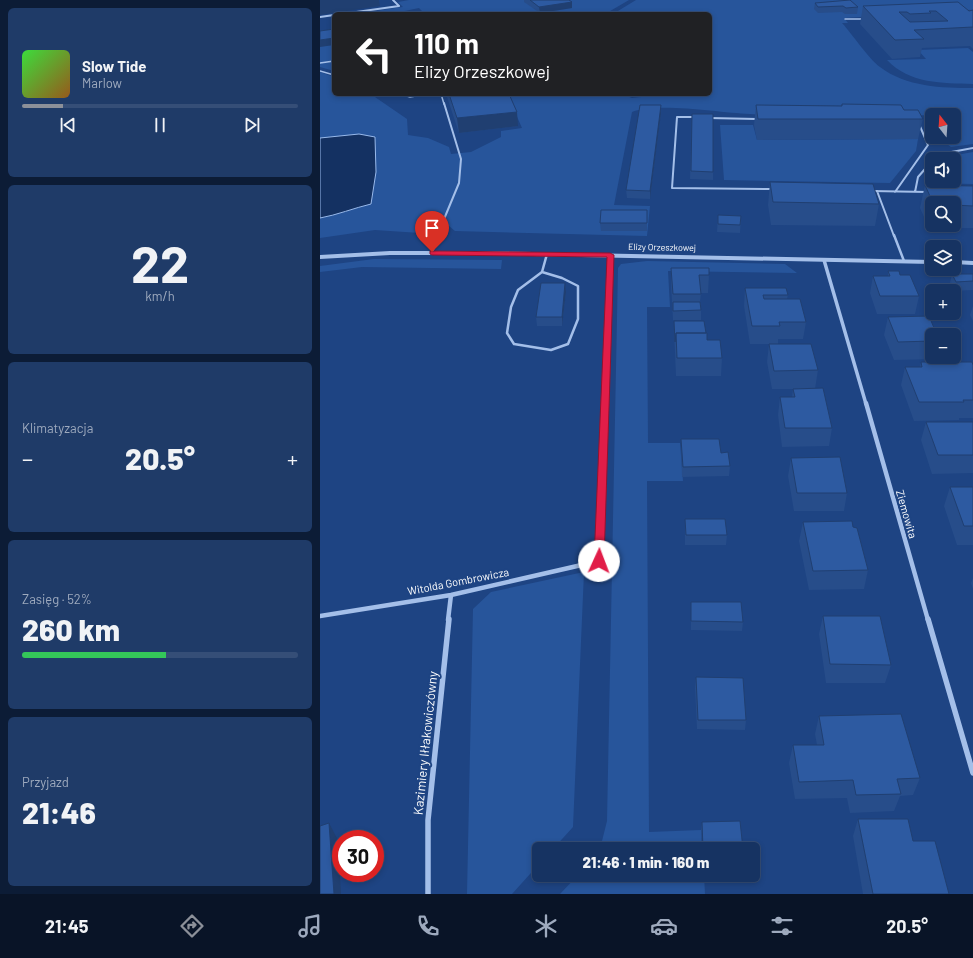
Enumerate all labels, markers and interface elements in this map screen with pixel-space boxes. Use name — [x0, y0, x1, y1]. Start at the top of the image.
text: 110 m — [414, 26, 479, 60]
icon: left — [348, 28, 400, 80]
text: Slow Tide — [82, 57, 146, 75]
text: Elizy Orzeszkowej — [414, 60, 550, 82]
text: Marlow — [82, 75, 122, 91]
north arrow — [925, 108, 961, 144]
map controls — [925, 108, 961, 364]
icon: previous — [57, 114, 79, 136]
icon: pause — [149, 114, 171, 136]
icon: next — [241, 114, 263, 136]
button: sound — [925, 152, 961, 188]
button: search — [925, 196, 961, 232]
pin — [415, 211, 449, 252]
icon: arrive — [421, 217, 443, 239]
text: 22 — [131, 231, 189, 293]
button: layers — [925, 240, 961, 276]
street label: Elizy Orzeszkowej — [628, 241, 696, 253]
button: + — [925, 284, 961, 320]
text: km/h — [145, 288, 175, 304]
button: − — [925, 328, 961, 364]
text: Klimatyzacja — [22, 420, 93, 436]
text: 20.5° — [125, 440, 195, 476]
text: − — [22, 445, 33, 471]
text: + — [287, 445, 298, 471]
street label: Ziemowita — [894, 488, 920, 540]
position arrow — [578, 540, 620, 582]
street label: Witolda Gombrowicza — [406, 565, 510, 597]
text: Zasięg · 52% — [22, 591, 92, 607]
text: 260 km — [22, 611, 120, 647]
street label: Kazimiery Iłłakowiczówny — [409, 670, 441, 816]
text: Przyjazd — [22, 774, 69, 790]
text: 21:46 — [22, 794, 96, 830]
speed limit sign: 30 — [332, 830, 384, 882]
text: 21:46 · 1 min · 160 m — [583, 853, 709, 871]
icon: directions — [178, 912, 206, 940]
icon: music — [296, 912, 324, 940]
icon: phone — [414, 912, 442, 940]
icon: climate — [532, 912, 560, 940]
icon: car — [650, 912, 678, 940]
icon: filters — [768, 912, 796, 940]
text: 21:45 — [45, 915, 88, 937]
text: 20.5° — [886, 915, 928, 937]

